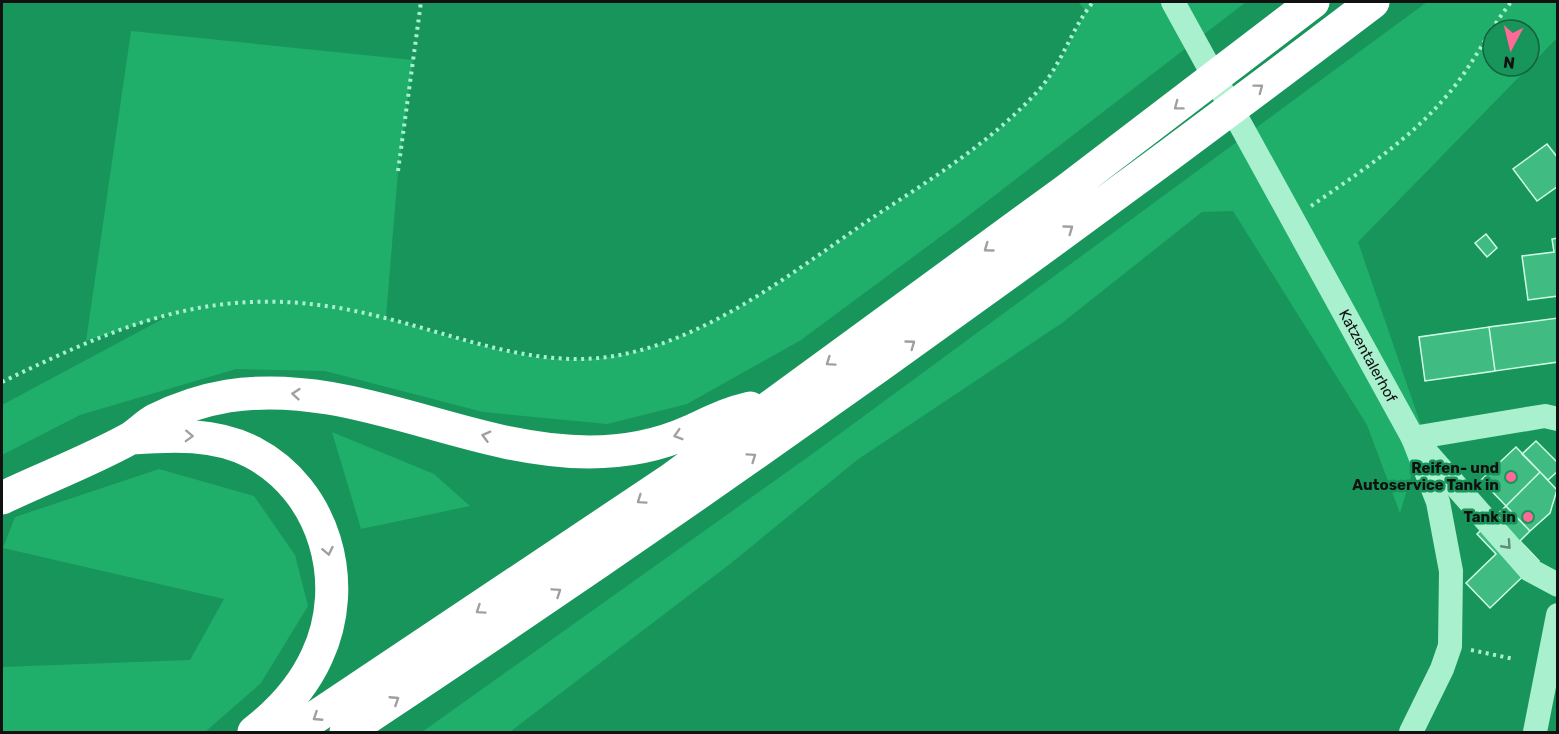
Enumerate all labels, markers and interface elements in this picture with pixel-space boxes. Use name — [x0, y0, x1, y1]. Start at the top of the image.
north arrow — [1481, 18, 1541, 78]
text: N — [1502, 52, 1516, 73]
one-way arrow — [1252, 84, 1263, 95]
one-way arrow — [1173, 98, 1184, 109]
one-way arrow — [1062, 226, 1073, 237]
one-way arrow — [984, 240, 995, 251]
street label: Katzentalerhof — [1335, 306, 1401, 406]
one-way arrow — [905, 340, 916, 351]
one-way arrow — [826, 355, 837, 366]
one-way arrow — [292, 388, 301, 401]
one-way arrow — [673, 428, 684, 441]
one-way arrow — [184, 430, 193, 443]
one-way arrow — [481, 431, 491, 444]
one-way arrow — [745, 453, 756, 464]
place label: Reifen- und Autoservice Tank in — [1352, 459, 1499, 494]
marker: Reifen- und Autoservice Tank in — [1504, 470, 1518, 484]
one-way arrow — [636, 493, 647, 504]
place label: Tank in — [1464, 508, 1516, 526]
marker: Tank in — [1521, 510, 1535, 524]
one-way arrow — [1500, 538, 1511, 549]
one-way arrow — [321, 546, 334, 556]
one-way arrow — [550, 588, 561, 599]
one-way arrow — [475, 603, 486, 614]
one-way arrow — [388, 696, 399, 707]
one-way arrow — [313, 710, 324, 721]

